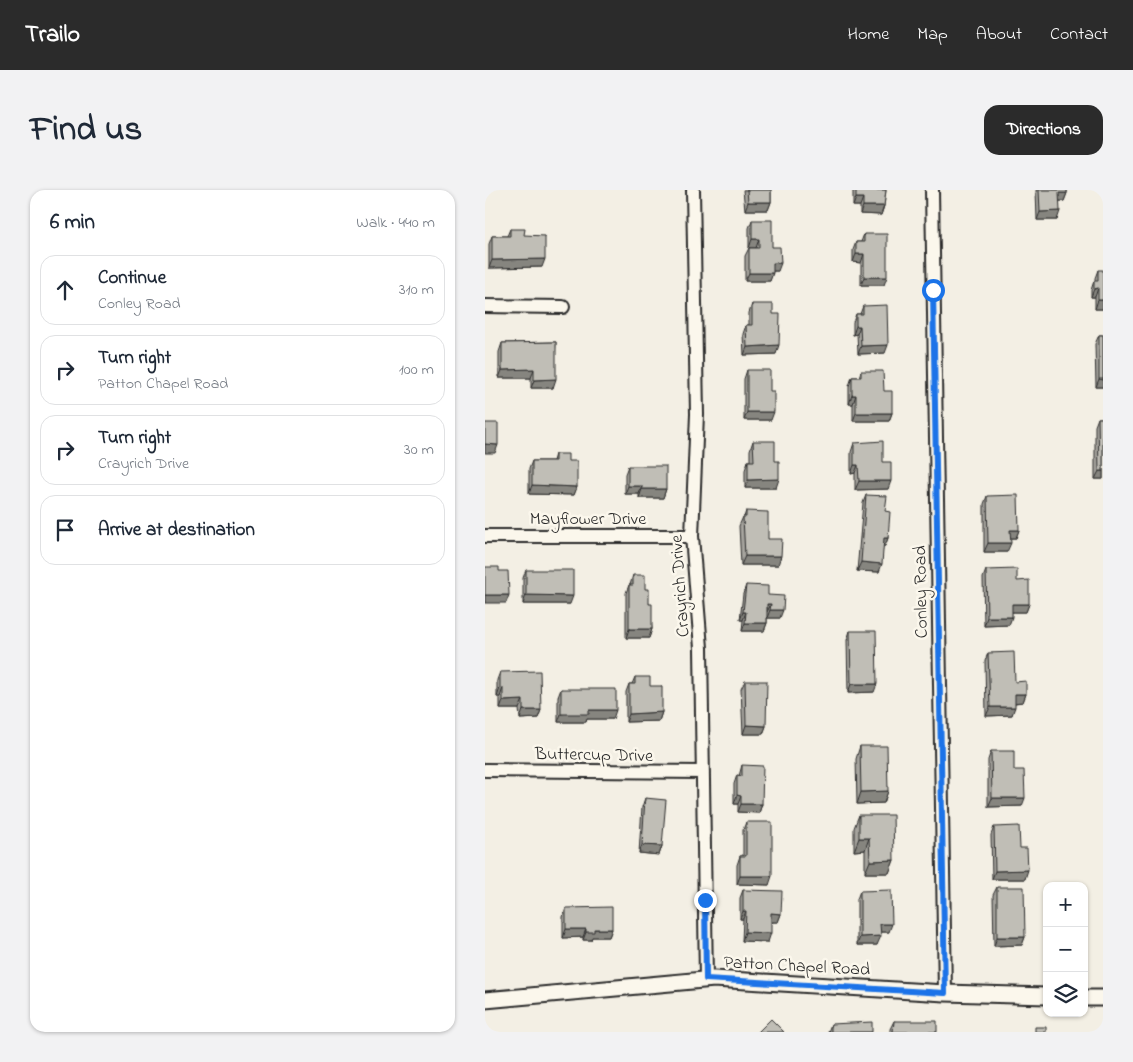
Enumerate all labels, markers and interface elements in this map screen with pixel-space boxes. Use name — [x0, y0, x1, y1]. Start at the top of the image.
text: Trailo — [25, 18, 80, 53]
text: Home — [848, 22, 889, 48]
text: Map — [917, 22, 948, 48]
text: About — [976, 22, 1022, 48]
text: Contact — [1050, 22, 1108, 48]
text: Find us — [30, 105, 142, 156]
button: Directions — [984, 105, 1103, 155]
text: 6 min — [50, 208, 95, 238]
text: Walk · 440 m — [356, 211, 435, 235]
text: Continue — [98, 265, 166, 292]
icon: ahead — [51, 276, 79, 304]
text: 310 m — [399, 278, 434, 302]
route start — [922, 279, 945, 302]
text: Conley Road — [98, 292, 181, 316]
text: Turn right — [98, 345, 171, 372]
icon: right — [51, 356, 79, 384]
text: 100 m — [399, 358, 434, 382]
text: Patton Chapel Road — [98, 372, 228, 396]
text: Turn right — [98, 425, 171, 452]
icon: right — [51, 436, 79, 464]
text: 30 m — [404, 438, 434, 462]
text: Crayrich Drive — [98, 452, 189, 476]
street label: Mayflower Drive — [530, 507, 647, 533]
icon: arrive — [51, 516, 79, 544]
text: Arrive at destination — [98, 517, 255, 544]
street label: Crayrich Drive — [664, 533, 698, 638]
street label: Conley Road — [908, 545, 936, 639]
street label: Buttercup Drive — [534, 742, 654, 770]
map controls — [1043, 882, 1088, 1017]
button: + — [1043, 882, 1088, 927]
route end — [694, 889, 717, 912]
button: − — [1043, 927, 1088, 972]
street label: Patton Chapel Road — [723, 950, 871, 984]
button: layers — [1043, 972, 1088, 1017]

